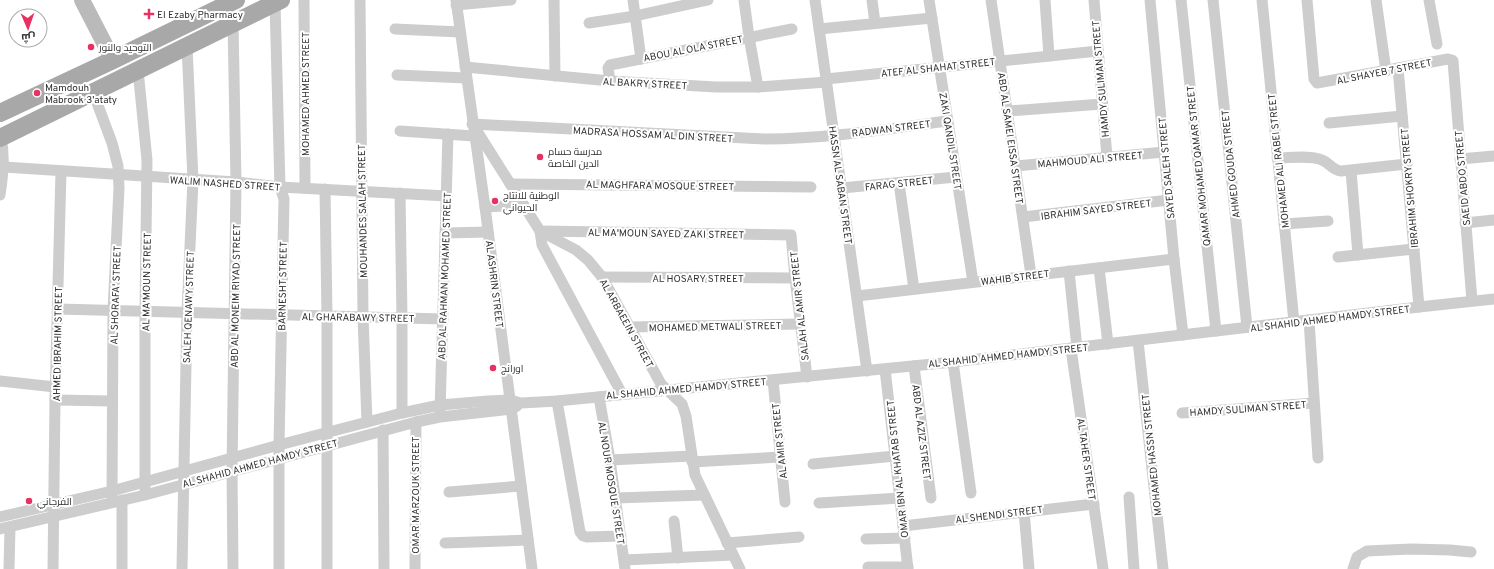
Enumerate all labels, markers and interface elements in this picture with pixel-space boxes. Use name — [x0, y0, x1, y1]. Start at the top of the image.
north arrow — [8, 8, 48, 48]
marker: El Ezaby Pharmacy — [144, 9, 154, 19]
place label: El Ezaby Pharmacy — [157, 9, 243, 22]
street label: HAMDY SULIMAN STREET — [1090, 20, 1113, 138]
text: ش — [21, 30, 36, 44]
street label: MOHAMED AHMED STREET — [300, 32, 313, 156]
street label: ABOU AL OLA STREET — [642, 33, 744, 66]
marker: التوحيد والنور — [86, 42, 96, 52]
place label: التوحيد والنور — [98, 42, 152, 55]
street label: ATEF AL SHAHAT STREET — [880, 56, 996, 81]
street label: AL SHAYEB 7 STREET — [1336, 57, 1433, 88]
street label: ABD AL SAMEI EISSA STREET — [994, 72, 1025, 205]
street label: AL BAKRY STREET — [602, 76, 688, 93]
place label: Mamdouh Mabrook 3'ataty — [45, 82, 117, 107]
street label: QAMAR MOHAMED QAMAR STREET — [1185, 85, 1214, 247]
marker: Mamdouh Mabrook 3'ataty — [32, 88, 42, 98]
street label: ZAKI QANDIL STREET — [935, 92, 964, 191]
street label: MOHAMED ALI RABEI STREET — [1266, 93, 1293, 229]
street label: AHMED GOUDA STREET — [1219, 109, 1244, 219]
street label: SAYED SALEH STREET — [1157, 116, 1178, 219]
street label: RADWAN STREET — [851, 118, 932, 141]
street label: MADRASA HOSSAM AL DIN STREET — [572, 125, 734, 146]
street label: HASSN AL SABAN STREET — [825, 125, 854, 245]
street label: IBRAHIM SHOKRY STREET — [1399, 127, 1422, 248]
street label: SAEID ABDO STREET — [1453, 130, 1474, 226]
street label: MOUHANDES SALAH STREET — [356, 144, 371, 278]
place label: مدرسة حسام الدين الخاصة — [548, 146, 602, 171]
street label: MAHMOUD ALI STREET — [1037, 149, 1144, 172]
marker: مدرسة حسام الدين الخاصة — [535, 152, 545, 162]
street label: WALIM NASHED STREET — [169, 174, 281, 195]
street label: FARAG STREET — [864, 174, 934, 195]
street label: AL MAGHFARA MOSQUE STREET — [586, 179, 734, 194]
place label: الوطنية للانتاج الحيواني — [503, 190, 559, 215]
street label: ABD AL RAHMAN MOHAMED STREET — [436, 192, 455, 360]
marker: الوطنية للانتاج الحيواني — [490, 196, 500, 206]
street label: IBRAHIM SAYED STREET — [1040, 197, 1152, 224]
street label: ABD AL MONEIM RIYAD STREET — [229, 224, 244, 368]
street label: AL MA'MOUN SAYED ZAKI STREET — [588, 227, 744, 242]
street label: AL MA'MOUN STREET — [140, 232, 155, 331]
street label: AL ASHRIN STREET — [482, 240, 505, 329]
street label: BARNESHT STREET — [276, 241, 291, 331]
street label: AL SHORAFA' STREET — [108, 245, 125, 345]
street label: SALAH AL AMIR STREET — [788, 250, 813, 361]
street label: SALEH QENAWY STREET — [181, 251, 198, 363]
street label: WAHIB STREET — [980, 268, 1050, 289]
street label: AL HOSARY STREET — [652, 273, 744, 286]
street label: AL ARBAEEIN STREET — [596, 277, 656, 371]
street label: AHMED IBRAHIM STREET — [51, 286, 66, 402]
street label: AL SHAHID AHMED HAMDY STREET — [1250, 303, 1411, 336]
street label: AL GHARABAWY STREET — [301, 311, 415, 326]
street label: MOHAMED METWALI STREET — [649, 320, 782, 335]
street label: AL SHAHID AHMED HAMDY STREET — [927, 342, 1089, 371]
marker: اورانج — [488, 363, 498, 373]
place label: اورانج — [501, 363, 523, 376]
street label: AL SHAHID AHMED HAMDY STREET — [605, 376, 767, 403]
street label: ABD AL AZIZ STREET — [908, 384, 933, 481]
street label: MOHAMED HASSN STREET — [1140, 393, 1165, 516]
street label: OMAR IBN AL KHATAB STREET — [885, 399, 912, 538]
street label: HAMDY SULIMAN STREET — [1189, 399, 1307, 420]
street label: AL AMIR STREET — [770, 402, 791, 479]
street label: AL TAHER STREET — [1073, 417, 1098, 501]
street label: AL NOUR MOSQUE STREET — [594, 421, 627, 546]
street label: OMAR MARZOUK STREET — [410, 436, 423, 554]
street label: AL SHAHID AHMED HAMDY STREET — [181, 437, 340, 492]
marker: الفرجاني — [24, 496, 34, 506]
place label: الفرجاني — [37, 496, 72, 509]
street label: AL SHENDI STREET — [955, 504, 1044, 527]

